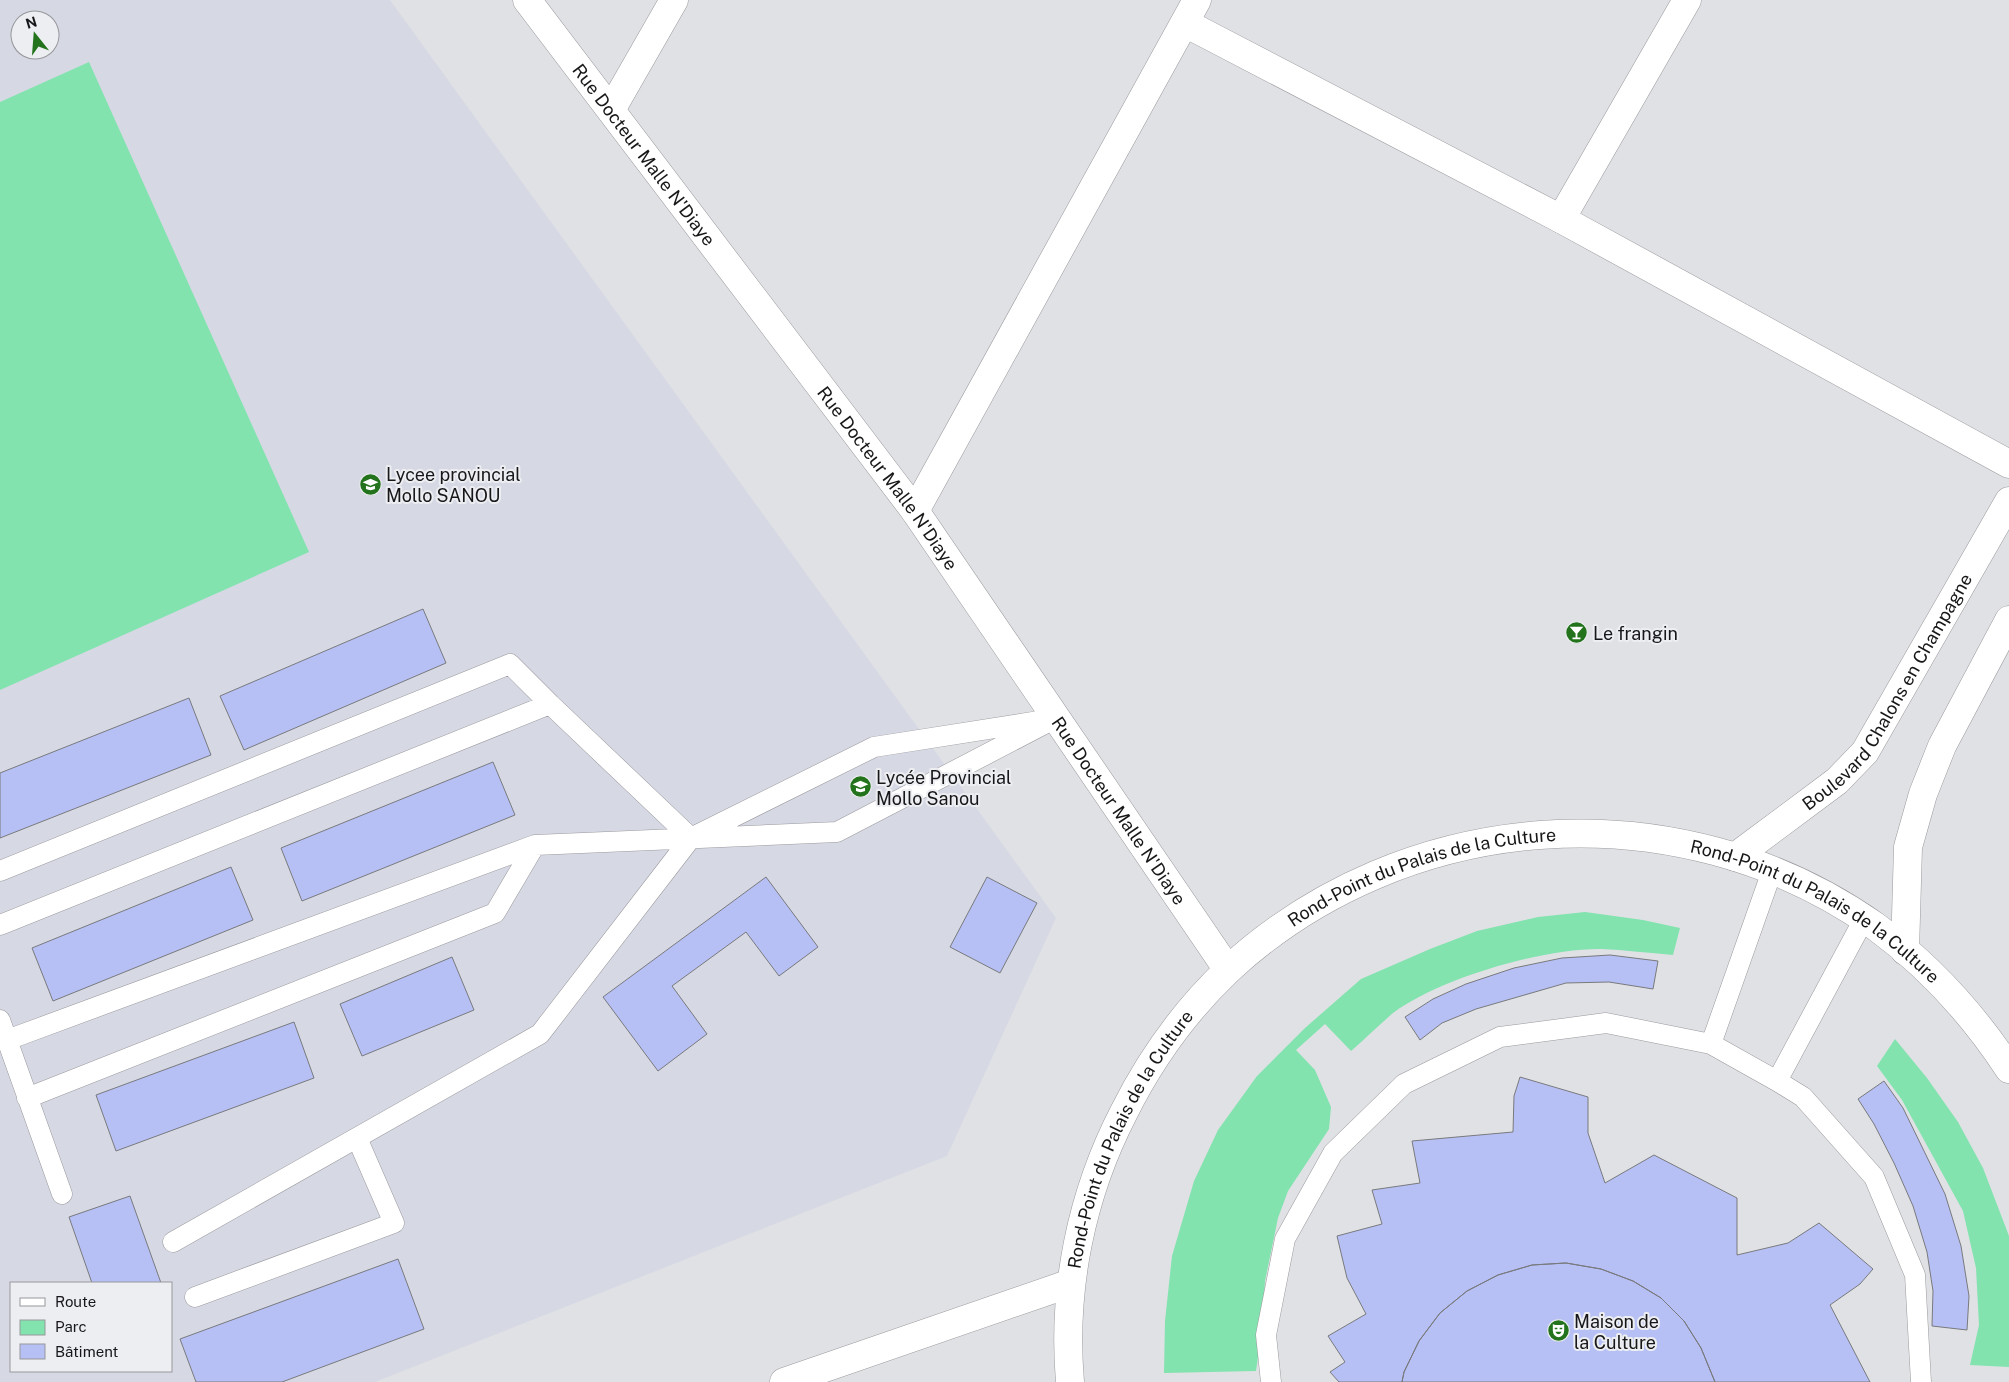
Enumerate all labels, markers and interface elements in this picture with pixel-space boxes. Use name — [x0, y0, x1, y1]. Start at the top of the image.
north arrow — [10, 10, 60, 60]
text: N — [24, 13, 39, 32]
street label: Rue Docteur Malle N'Diaye — [569, 59, 720, 250]
street label: Rue Docteur Malle N'Diaye — [814, 382, 962, 574]
place label: Lycee provincial Mollo SANOU — [386, 464, 521, 506]
school or university icon: Lycee provincial Mollo SANOU — [358, 472, 382, 496]
street label: Boulevard Chalons en Champagne — [1798, 569, 1976, 814]
bar icon: Le frangin — [1565, 621, 1589, 645]
place label: Le frangin — [1593, 623, 1678, 644]
street label: Rue Docteur Malle N'Diaye — [1048, 712, 1191, 908]
place label: Lycée Provincial Mollo Sanou — [876, 767, 1011, 809]
school or university icon: Lycée Provincial Mollo Sanou — [848, 775, 872, 799]
street label: Rond-Point du Palais de la Culture — [1283, 824, 1557, 930]
street label: Rond-Point du Palais de la Culture — [1688, 835, 1944, 987]
street label: Rond-Point du Palais de la Culture — [1063, 1006, 1197, 1270]
legend — [10, 1282, 172, 1372]
text: Route — [55, 1293, 96, 1310]
place label: Maison de la Culture — [1574, 1311, 1659, 1353]
text: Parc — [55, 1318, 87, 1335]
theatre icon: Maison de la Culture — [1546, 1319, 1570, 1343]
text: Bâtiment — [55, 1343, 118, 1360]

